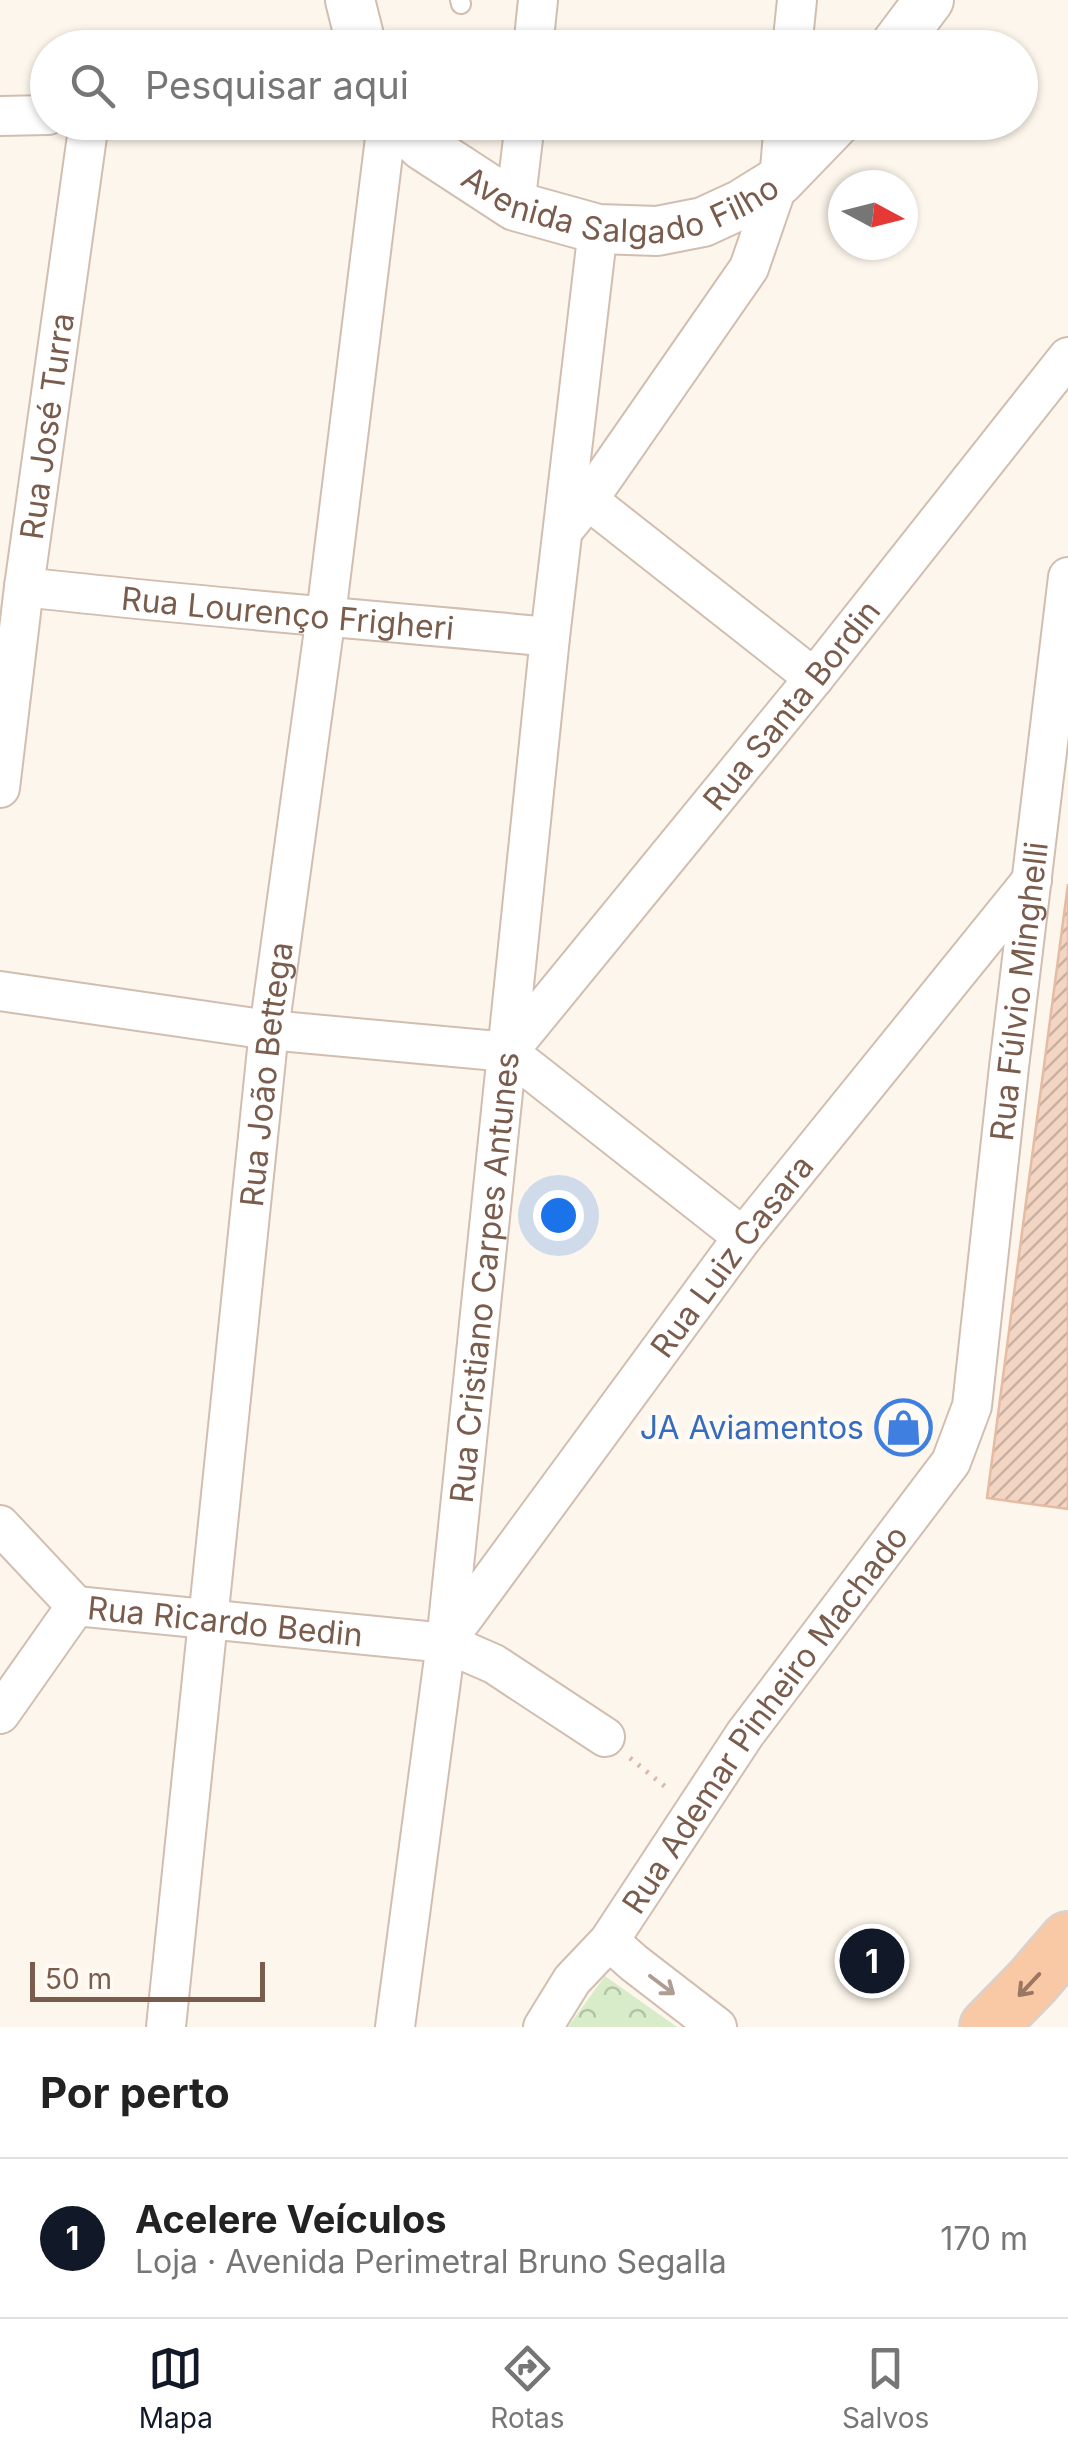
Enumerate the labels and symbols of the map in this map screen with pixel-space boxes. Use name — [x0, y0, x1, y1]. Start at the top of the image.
street label: Avenida Salgado Filho — [453, 147, 787, 191]
text: Avenida Salgado Filho — [455, 157, 786, 251]
north arrow — [828, 170, 918, 260]
street label: Rua José Turra — [11, 310, 82, 542]
street label: Rua Lourenço Frigheri — [119, 578, 456, 647]
street label: Rua Santa Bordin — [694, 592, 888, 818]
street label: Rua Fúlvio Minghelli — [982, 839, 1055, 1143]
street label: Rua João Bettega — [231, 939, 300, 1208]
street label: Rua Cristiano Carpes Antunes — [441, 1050, 527, 1505]
street label: Rua Luiz Casara — [642, 1147, 821, 1365]
your location — [533, 1190, 584, 1241]
shop icon: JA Aviamentos — [873, 1397, 933, 1457]
place label: JA Aviamentos — [640, 1408, 864, 1447]
street label: Rua Ademar Pinheiro Machado — [613, 1518, 916, 1920]
street label: Rua Ricardo Bedin — [86, 1588, 365, 1654]
pin: 1 — [840, 1924, 904, 1998]
scale bar — [30, 1957, 265, 2002]
one-way arrow — [1017, 1972, 1041, 1996]
one-way arrow — [648, 1974, 675, 1995]

